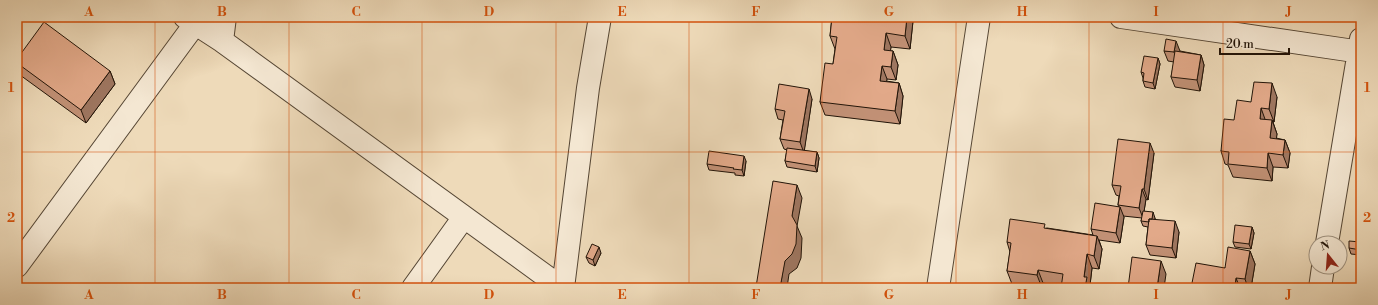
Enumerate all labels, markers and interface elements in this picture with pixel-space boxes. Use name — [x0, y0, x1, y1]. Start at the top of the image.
text: A — [83, 4, 94, 20]
text: B — [217, 4, 227, 20]
text: C — [351, 4, 361, 20]
text: D — [484, 4, 494, 20]
text: E — [617, 4, 627, 20]
text: F — [751, 4, 761, 20]
text: G — [884, 4, 895, 20]
text: H — [1017, 4, 1028, 20]
text: I — [1153, 4, 1159, 20]
text: J — [1284, 4, 1292, 20]
scale bar — [1220, 30, 1289, 56]
text: 20 m — [1226, 37, 1254, 52]
text: 1 — [8, 80, 15, 96]
text: 1 — [1364, 80, 1371, 96]
text: 2 — [7, 210, 15, 226]
text: 2 — [1363, 210, 1371, 226]
north arrow — [1308, 235, 1348, 275]
text: N — [1319, 238, 1332, 254]
text: A — [83, 287, 94, 303]
text: B — [217, 287, 227, 303]
text: C — [351, 287, 361, 303]
text: D — [484, 287, 494, 303]
text: E — [617, 287, 627, 303]
text: F — [751, 287, 761, 303]
text: G — [884, 287, 895, 303]
text: H — [1017, 287, 1028, 303]
text: I — [1153, 287, 1159, 303]
text: J — [1284, 287, 1292, 303]

